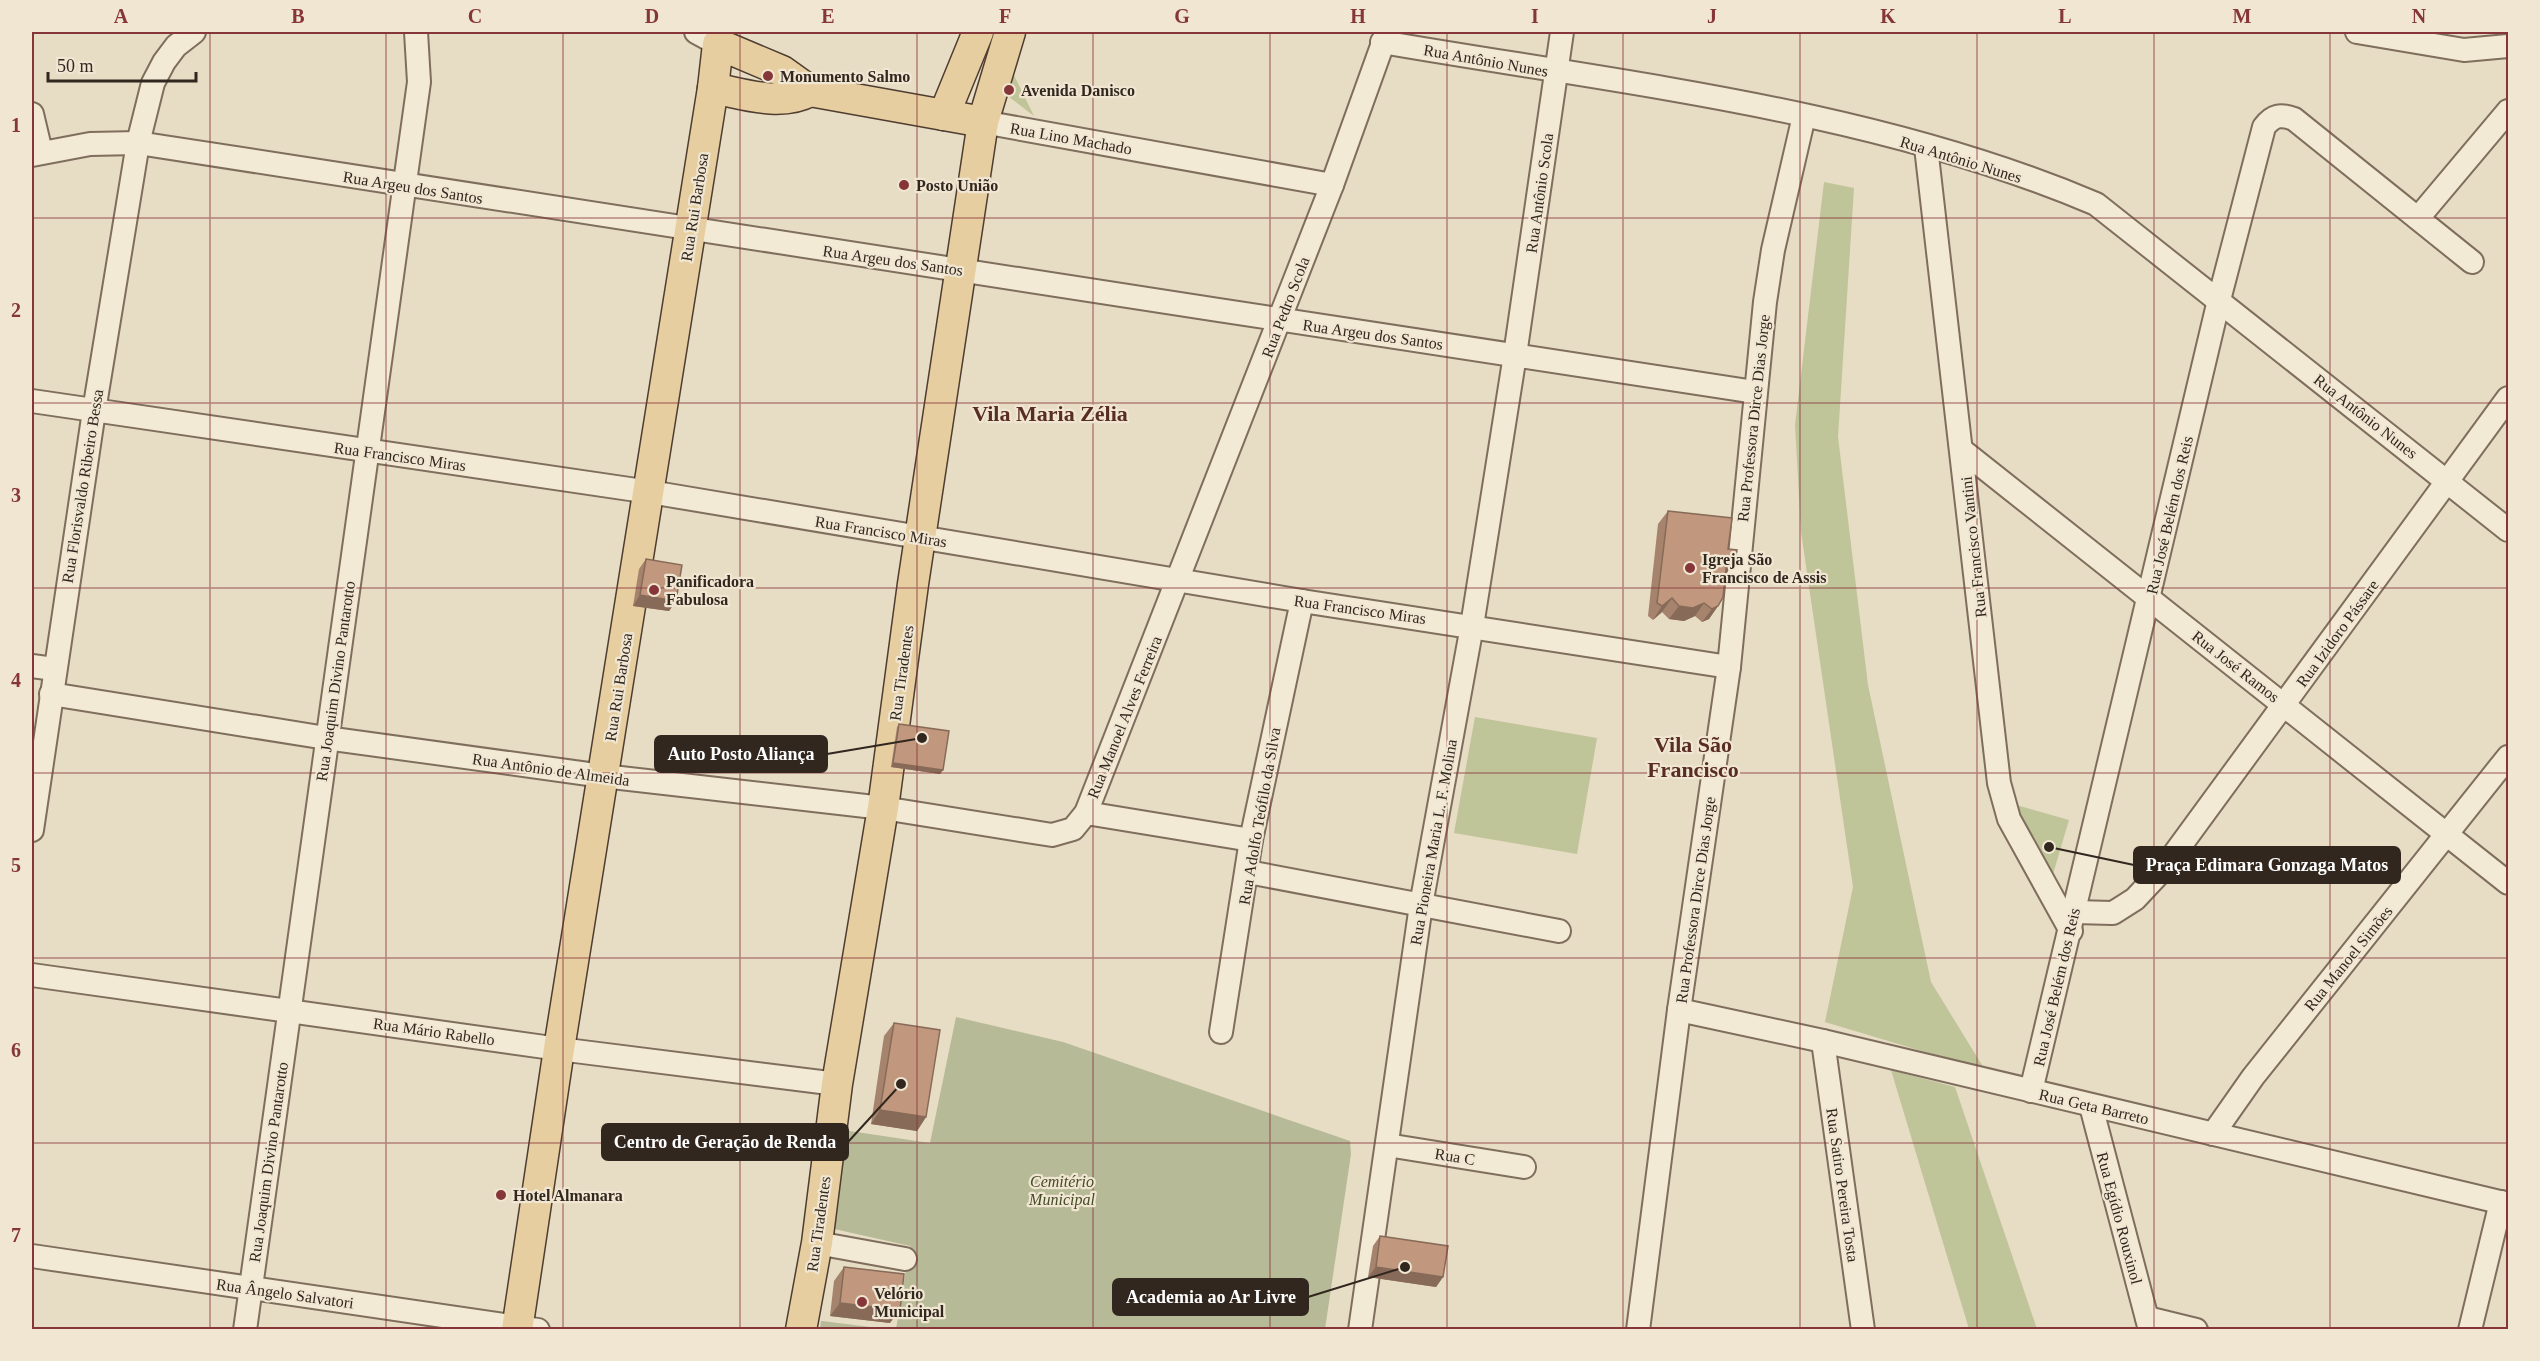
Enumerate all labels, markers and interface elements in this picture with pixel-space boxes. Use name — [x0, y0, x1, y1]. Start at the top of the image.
text: A — [114, 5, 129, 27]
text: B — [291, 5, 305, 27]
text: C — [468, 5, 482, 27]
text: D — [645, 5, 659, 27]
text: E — [821, 5, 835, 27]
text: F — [999, 5, 1011, 27]
text: G — [1174, 5, 1190, 27]
text: H — [1350, 5, 1366, 27]
text: I — [1531, 5, 1539, 27]
text: J — [1707, 5, 1717, 27]
text: K — [1880, 5, 1896, 27]
text: L — [2058, 5, 2072, 27]
text: M — [2233, 5, 2252, 27]
text: N — [2412, 5, 2427, 27]
street label: Rua Antônio Nunes — [1422, 41, 1550, 80]
scale bar — [48, 45, 196, 83]
text: 50 m — [57, 56, 94, 76]
place label: Monumento Salmo — [780, 68, 910, 85]
marker: Monumento Salmo — [761, 69, 775, 83]
place label: Avenida Danisco — [1021, 82, 1135, 99]
marker: Avenida Danisco — [1002, 83, 1016, 97]
text: 1 — [11, 114, 21, 136]
street label: Rua Lino Machado — [1009, 119, 1133, 158]
street label: Rua Antônio Scola — [1523, 132, 1556, 254]
street label: Rua Antônio Nunes — [1898, 133, 2024, 186]
street label: Rua Rui Barbosa — [678, 152, 711, 262]
street label: Rua Argeu dos Santos — [342, 168, 484, 208]
place label: Posto União — [916, 177, 998, 194]
marker: Posto União — [897, 178, 911, 192]
street label: Rua Argeu dos Santos — [822, 242, 964, 280]
street label: Rua Pedro Scola — [1258, 254, 1313, 360]
text: 2 — [11, 299, 21, 321]
street label: Rua Professora Dirce Dias Jorge — [1734, 313, 1774, 523]
street label: Rua Argeu dos Santos — [1302, 316, 1444, 354]
street label: Rua Antônio Nunes — [2311, 371, 2421, 462]
street label: Rua Florisvaldo Ribeiro Bessa — [59, 388, 106, 584]
district label: Vila Maria Zélia — [972, 401, 1128, 426]
street label: Rua José Belém dos Reis — [2143, 434, 2196, 596]
street label: Rua Francisco Miras — [333, 439, 467, 474]
street label: Rua Francisco Vantini — [1958, 475, 1989, 618]
text: 3 — [11, 484, 21, 506]
street label: Rua Francisco Miras — [814, 513, 948, 550]
place label: Igreja São Francisco de Assis — [1702, 551, 1826, 586]
marker: Igreja São Francisco de Assis — [1683, 561, 1697, 575]
place label: Panificadora Fabulosa — [666, 573, 754, 608]
street label: Rua Izidoro Pássare — [2293, 577, 2382, 690]
street label: Rua Joaquim Divino Pantarotto — [313, 580, 359, 783]
marker: Panificadora Fabulosa — [647, 583, 661, 597]
street label: Rua Francisco Miras — [1293, 592, 1427, 627]
street label: Rua Tiradentes — [886, 624, 917, 722]
street label: Rua José Ramos — [2189, 627, 2283, 706]
street label: Rua Rui Barbosa — [602, 632, 635, 742]
street label: Rua Manoel Alves Ferreira — [1084, 633, 1165, 801]
text: 4 — [11, 669, 21, 691]
street label: Rua Adolfo Teófilo da Silva — [1236, 726, 1283, 906]
district label: Vila São Francisco — [1647, 732, 1739, 782]
callout: Auto Posto Aliança — [655, 736, 827, 772]
street label: Rua Pioneira Maria L. F. Molina — [1407, 738, 1460, 946]
text: Auto Posto Aliança — [667, 744, 815, 764]
street label: Rua Antônio de Almeida — [471, 750, 631, 789]
street label: Rua Professora Dirce Dias Jorge — [1673, 796, 1719, 1005]
callout: Praça Edimara Gonzaga Matos — [2134, 847, 2400, 883]
text: 5 — [11, 854, 21, 876]
text: Praça Edimara Gonzaga Matos — [2146, 855, 2388, 875]
street label: Rua Manoel Simões — [2301, 903, 2396, 1014]
street label: Rua José Belém dos Reis — [2030, 906, 2083, 1068]
street label: Rua Mário Rabello — [372, 1015, 496, 1048]
text: 6 — [11, 1039, 21, 1061]
street label: Rua Joaquim Divino Pantarotto — [246, 1061, 292, 1264]
street label: Rua Geta Barreto — [2037, 1086, 2150, 1127]
street label: Rua Satiro Pereira Tosta — [1823, 1107, 1862, 1263]
callout: Centro de Geração de Renda — [602, 1124, 848, 1160]
text: Centro de Geração de Renda — [614, 1132, 836, 1152]
street label: Rua C — [1434, 1145, 1476, 1168]
street label: Rua Egídio Rouxinol — [2093, 1150, 2145, 1287]
park label: Cemitério Municipal — [1028, 1173, 1095, 1209]
street label: Rua Tiradentes — [803, 1175, 834, 1273]
place label: Hotel Almanara — [513, 1187, 623, 1204]
marker: Hotel Almanara — [494, 1188, 508, 1202]
text: 7 — [11, 1224, 21, 1246]
street label: Rua Ângelo Salvatori — [215, 1274, 355, 1313]
callout: Academia ao Ar Livre — [1113, 1279, 1308, 1315]
place label: Velório Municipal — [874, 1285, 945, 1321]
text: Academia ao Ar Livre — [1126, 1287, 1296, 1307]
marker: Velório Municipal — [855, 1295, 869, 1309]

